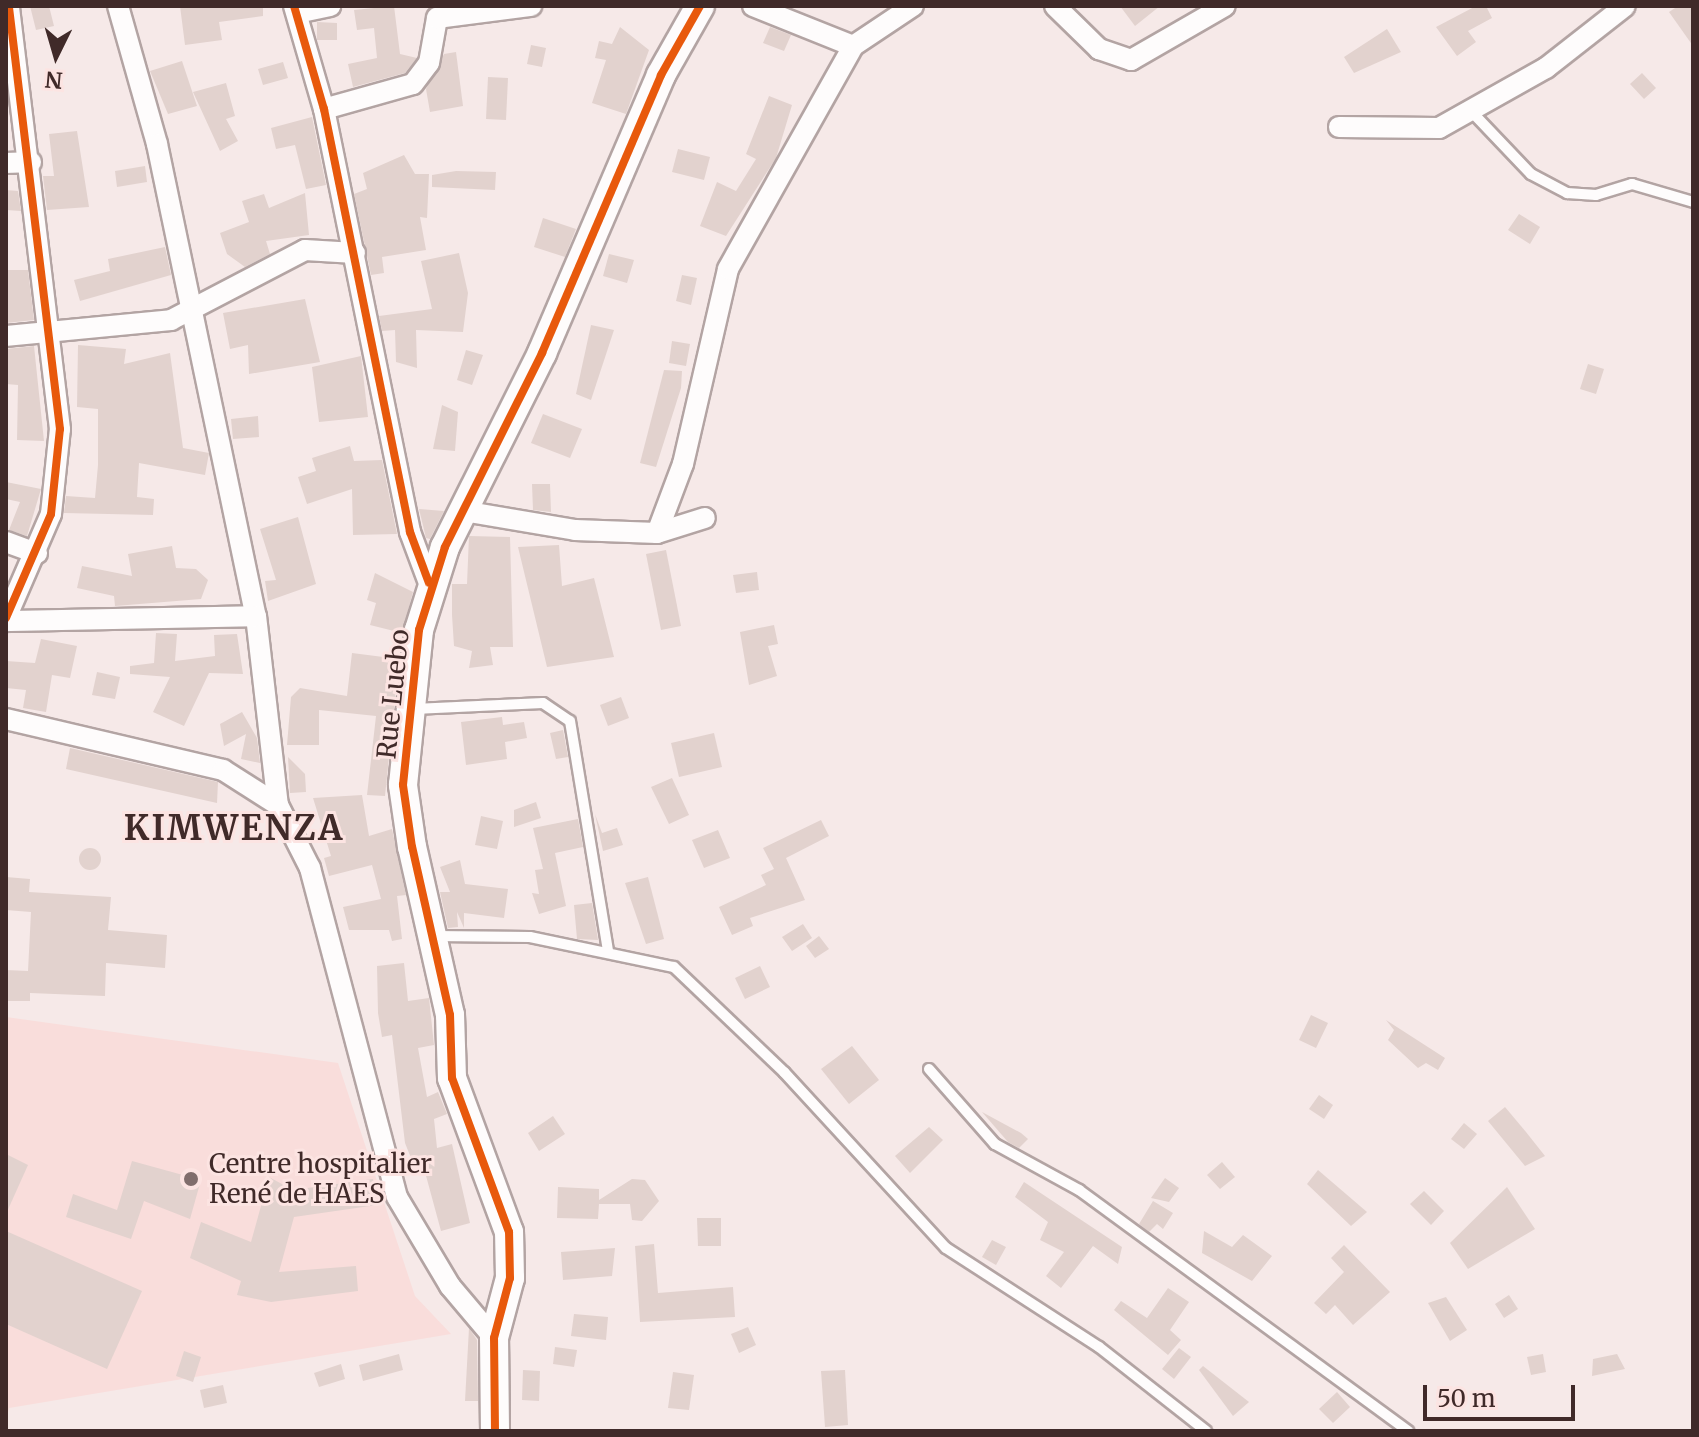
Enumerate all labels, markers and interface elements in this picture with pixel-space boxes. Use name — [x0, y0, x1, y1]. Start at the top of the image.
north arrow — [16, 16, 96, 96]
text: N — [44, 65, 64, 95]
street label: Rue Luebo — [371, 627, 415, 761]
district label: KIMWENZA — [124, 809, 344, 849]
place label: Centre hospitalier René de HAES — [209, 1148, 432, 1210]
marker: Centre hospitalier René de HAES — [180, 1168, 202, 1190]
scale bar — [1427, 1369, 1579, 1419]
text: 50 m — [1437, 1383, 1496, 1414]

